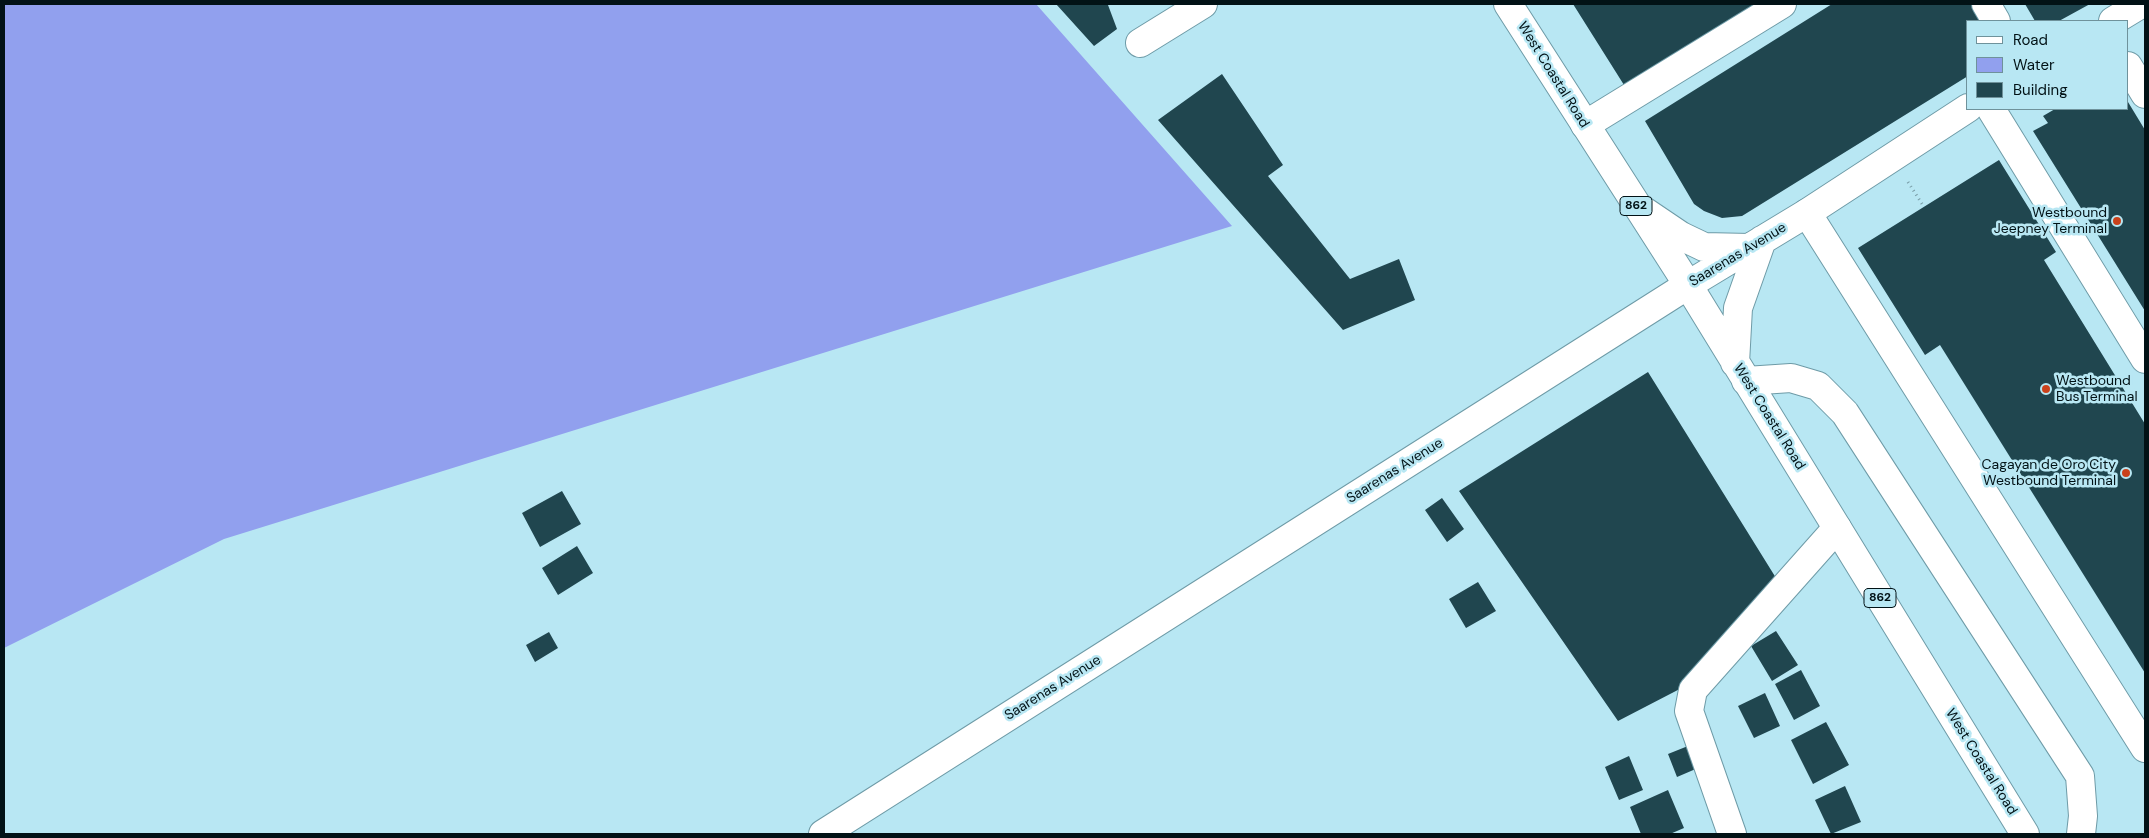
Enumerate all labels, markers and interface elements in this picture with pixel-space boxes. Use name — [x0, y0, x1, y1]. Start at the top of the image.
street label: West Coastal Road — [1514, 19, 1592, 131]
legend — [1966, 20, 2129, 110]
text: Road — [2013, 30, 2048, 50]
text: Water — [2013, 55, 2054, 75]
text: Building — [2013, 80, 2068, 100]
road number: 862 — [1620, 197, 1652, 216]
place label: Westbound Jeepney Terminal — [1994, 205, 2107, 238]
marker: Westbound Jeepney Terminal — [2111, 215, 2123, 227]
street label: Saarenas Avenue — [1686, 219, 1790, 291]
street label: West Coastal Road — [1730, 361, 1808, 473]
place label: Westbound Bus Terminal — [2056, 373, 2138, 406]
marker: Westbound Bus Terminal — [2040, 383, 2052, 395]
street label: Saarenas Avenue — [1344, 435, 1446, 507]
place label: Cagayan de Oro City Westbound Terminal — [1982, 457, 2116, 490]
marker: Cagayan de Oro City Westbound Terminal — [2120, 467, 2132, 479]
road number: 862 — [1864, 588, 1896, 608]
street label: Saarenas Avenue — [1002, 652, 1104, 724]
street label: West Coastal Road — [1942, 706, 2020, 818]

